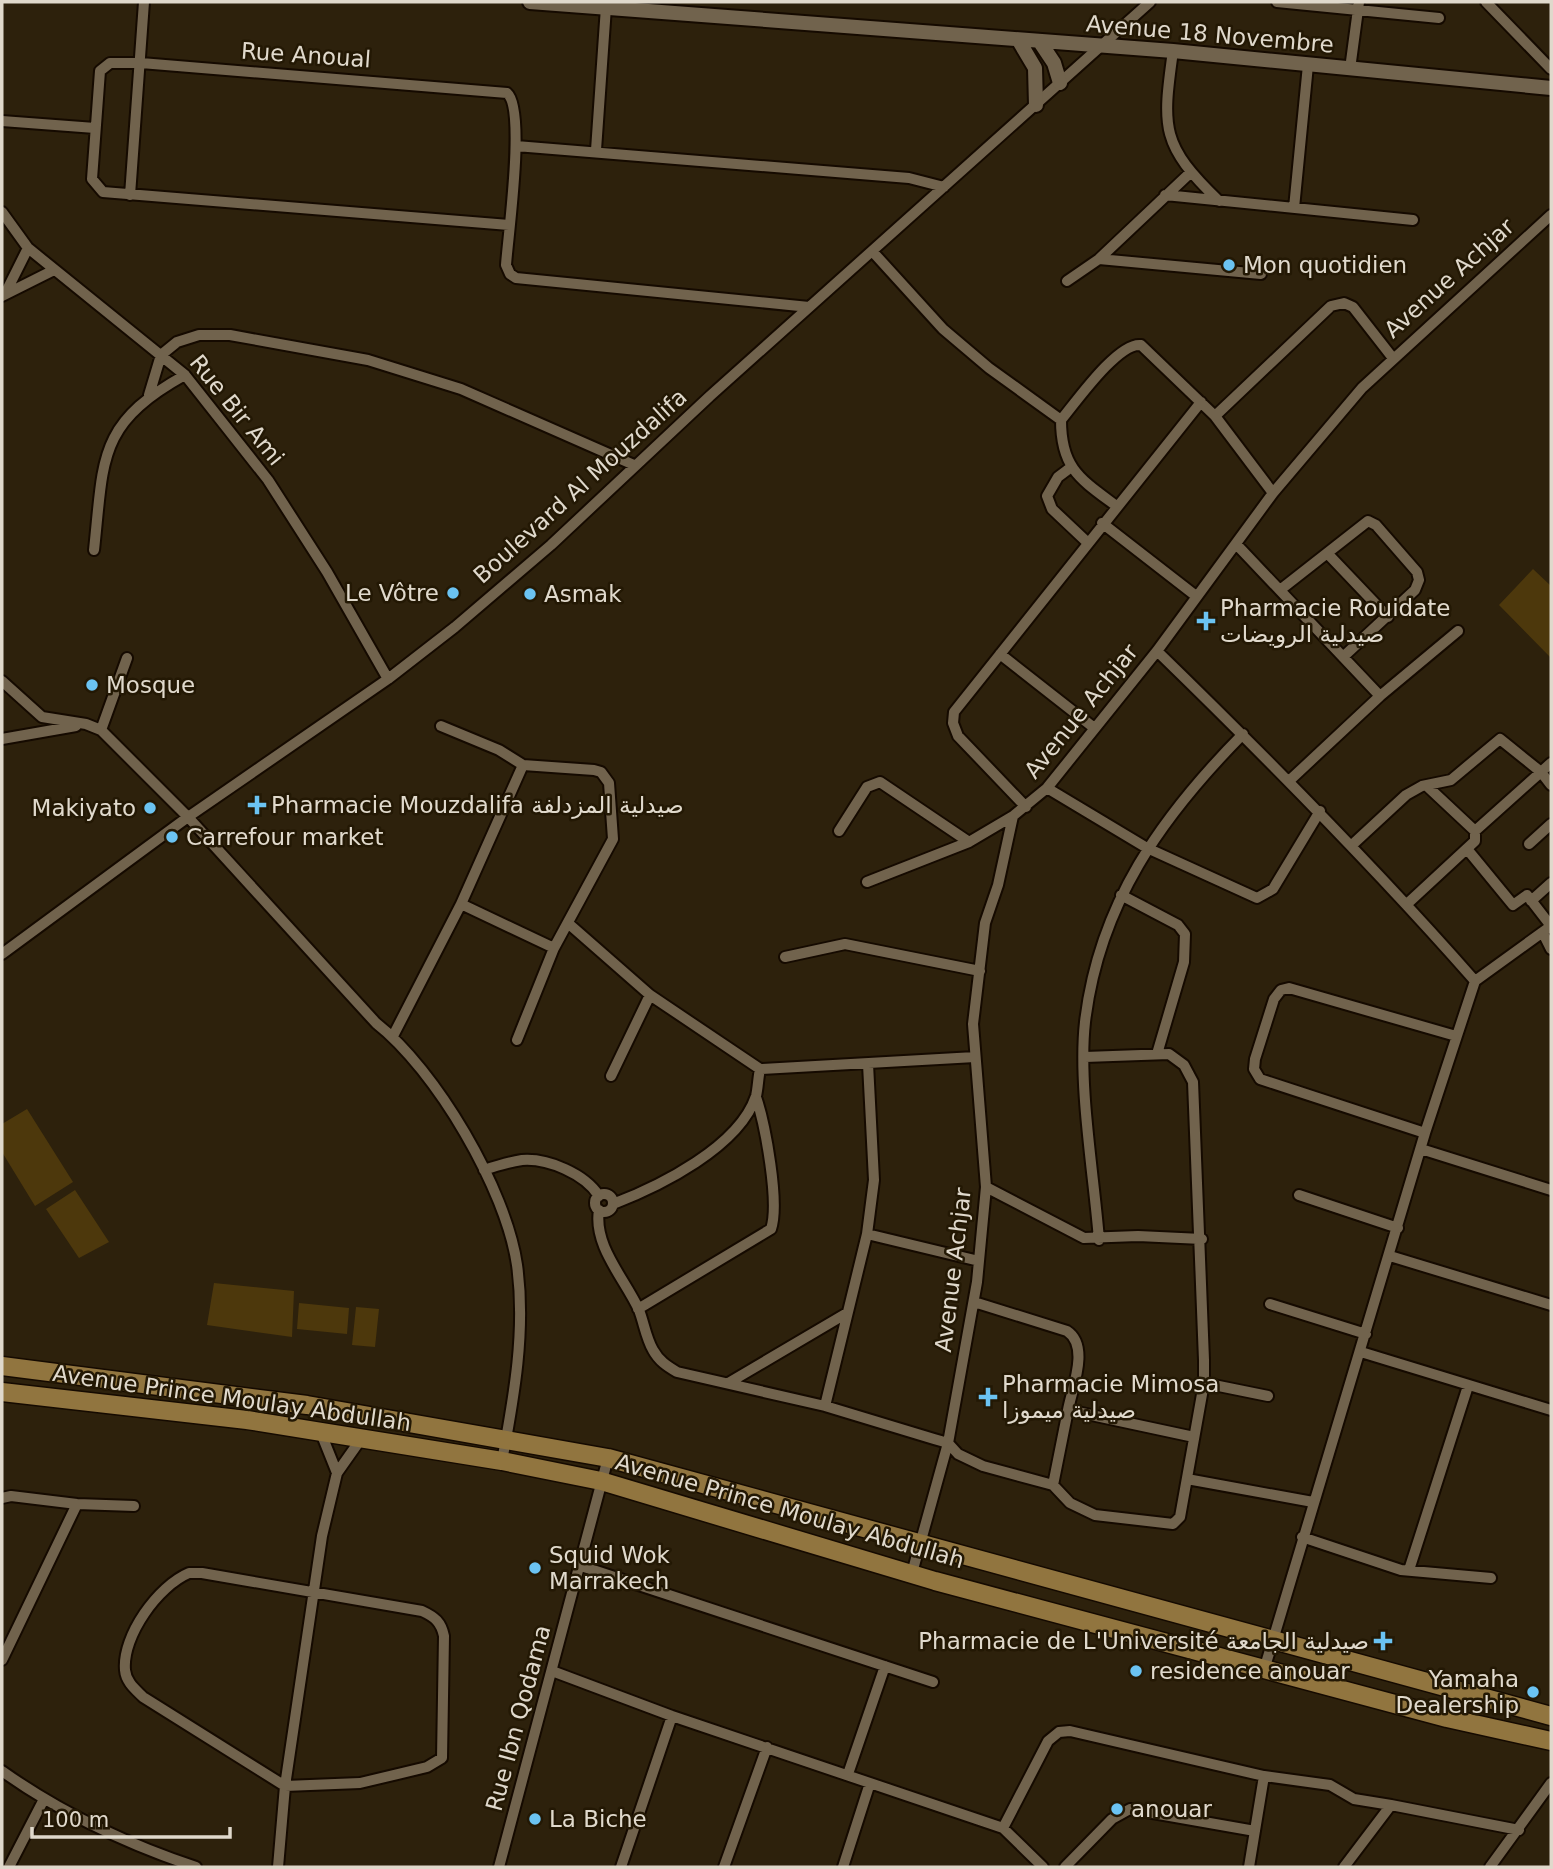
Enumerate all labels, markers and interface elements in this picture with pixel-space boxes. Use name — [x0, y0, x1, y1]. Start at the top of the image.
street label: Avenue 18 Novembre — [1085, 10, 1335, 58]
street label: Rue Anoual — [240, 37, 372, 73]
street label: Avenue Achjar — [1379, 213, 1520, 343]
place label: Mon quotidien — [1243, 252, 1407, 278]
marker: Mon quotidien — [1221, 257, 1237, 273]
street label: Rue Bir Ami — [185, 350, 289, 470]
street label: Boulevard Al Mouzdalifa — [468, 384, 692, 588]
place label: Le Vôtre — [345, 580, 439, 606]
place label: Asmak — [544, 581, 622, 607]
marker: Le Vôtre — [445, 585, 461, 601]
marker: Asmak — [522, 586, 538, 602]
place label: Pharmacie Rouidate صيدلية الرويضات — [1220, 595, 1450, 648]
marker: Pharmacie Rouidate صيدلية الرويضات — [1198, 613, 1214, 629]
street label: Avenue Achjar — [1019, 638, 1143, 783]
place label: Mosque — [106, 672, 195, 698]
marker: Mosque — [84, 677, 100, 693]
place label: Pharmacie Mouzdalifa صيدلية المزدلفة — [271, 792, 684, 819]
place label: Makiyato — [32, 795, 136, 821]
marker: Pharmacie Mouzdalifa صيدلية المزدلفة — [249, 797, 265, 813]
marker: Makiyato — [142, 800, 158, 816]
place label: Carrefour market — [186, 824, 383, 850]
marker: Carrefour market — [164, 829, 180, 845]
street label: Avenue Achjar — [930, 1186, 976, 1354]
street label: Avenue Prince Moulay Abdullah — [51, 1360, 413, 1436]
place label: Pharmacie Mimosa صيدلية ميموزا — [1002, 1371, 1219, 1424]
marker: Pharmacie Mimosa صيدلية ميموزا — [980, 1389, 996, 1405]
street label: Avenue Prince Moulay Abdullah — [613, 1449, 967, 1573]
place label: Squid Wok Marrakech — [549, 1542, 671, 1594]
marker: Squid Wok Marrakech — [527, 1560, 543, 1576]
street label: Rue Ibn Qodama — [481, 1622, 555, 1814]
place label: Pharmacie de L'Université صيدلية الجامعة — [918, 1628, 1369, 1654]
marker: Pharmacie de L'Université صيدلية الجامعة — [1375, 1633, 1391, 1649]
place label: residence anouar — [1150, 1658, 1350, 1684]
marker: residence anouar — [1128, 1663, 1144, 1679]
place label: Yamaha Dealership — [1395, 1666, 1519, 1718]
marker: Yamaha Dealership — [1525, 1684, 1541, 1700]
scale bar — [32, 1796, 229, 1840]
place label: anouar — [1131, 1796, 1212, 1822]
marker: anouar — [1109, 1801, 1125, 1817]
place label: La Biche — [549, 1806, 647, 1832]
text: 100 m — [42, 1808, 109, 1832]
marker: La Biche — [527, 1811, 543, 1827]

